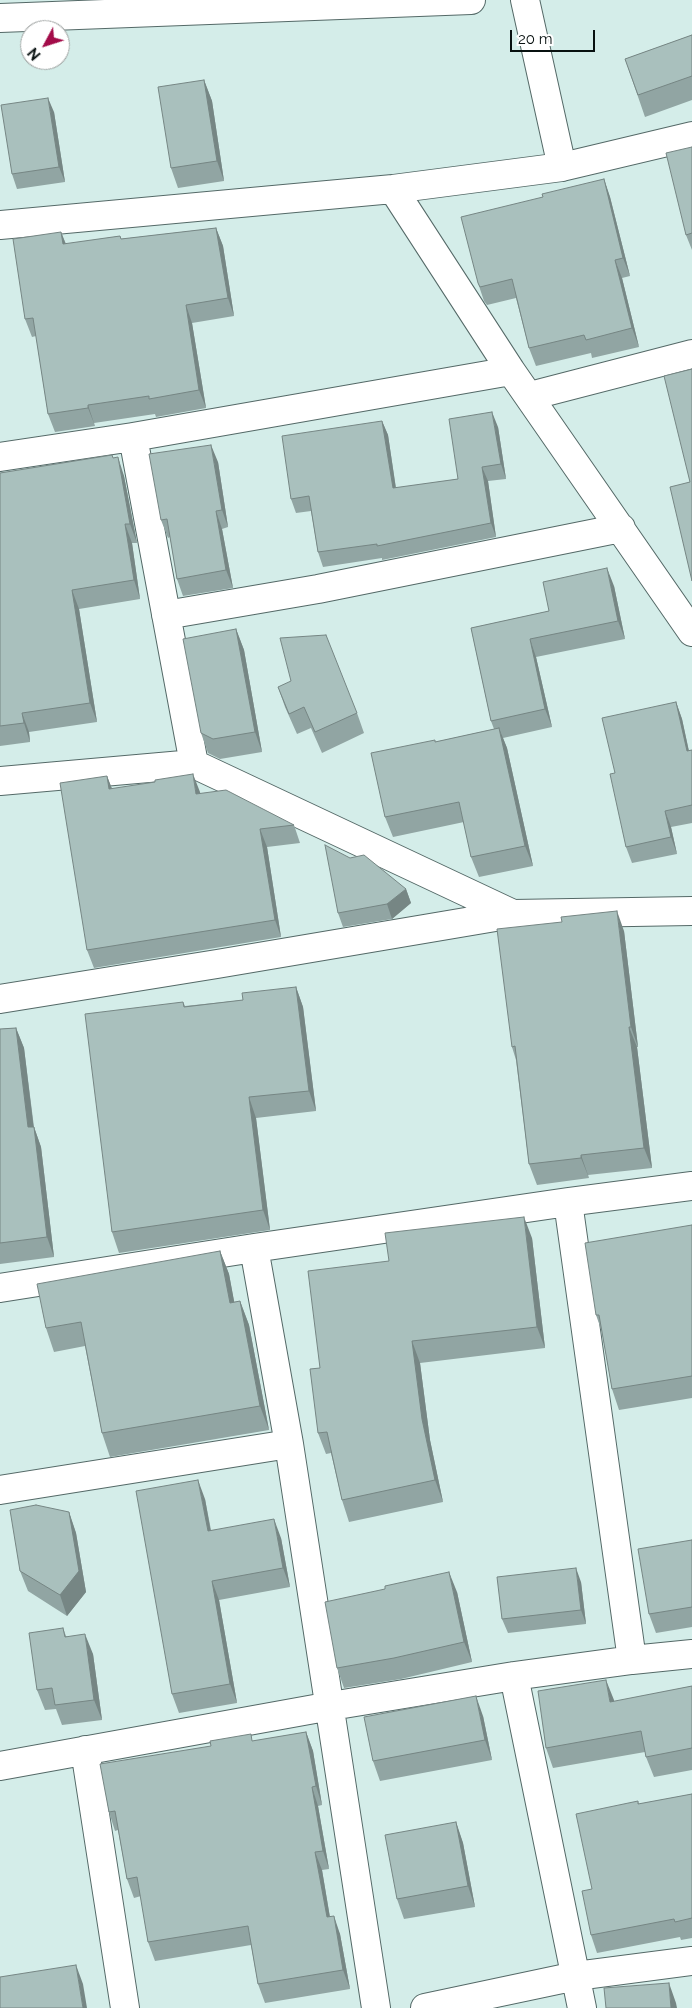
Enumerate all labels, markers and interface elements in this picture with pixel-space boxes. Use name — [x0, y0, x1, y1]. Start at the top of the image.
north arrow — [20, 20, 70, 70]
scale bar — [512, 20, 597, 52]
text: 20 m — [518, 30, 553, 48]
text: N — [25, 45, 44, 63]

